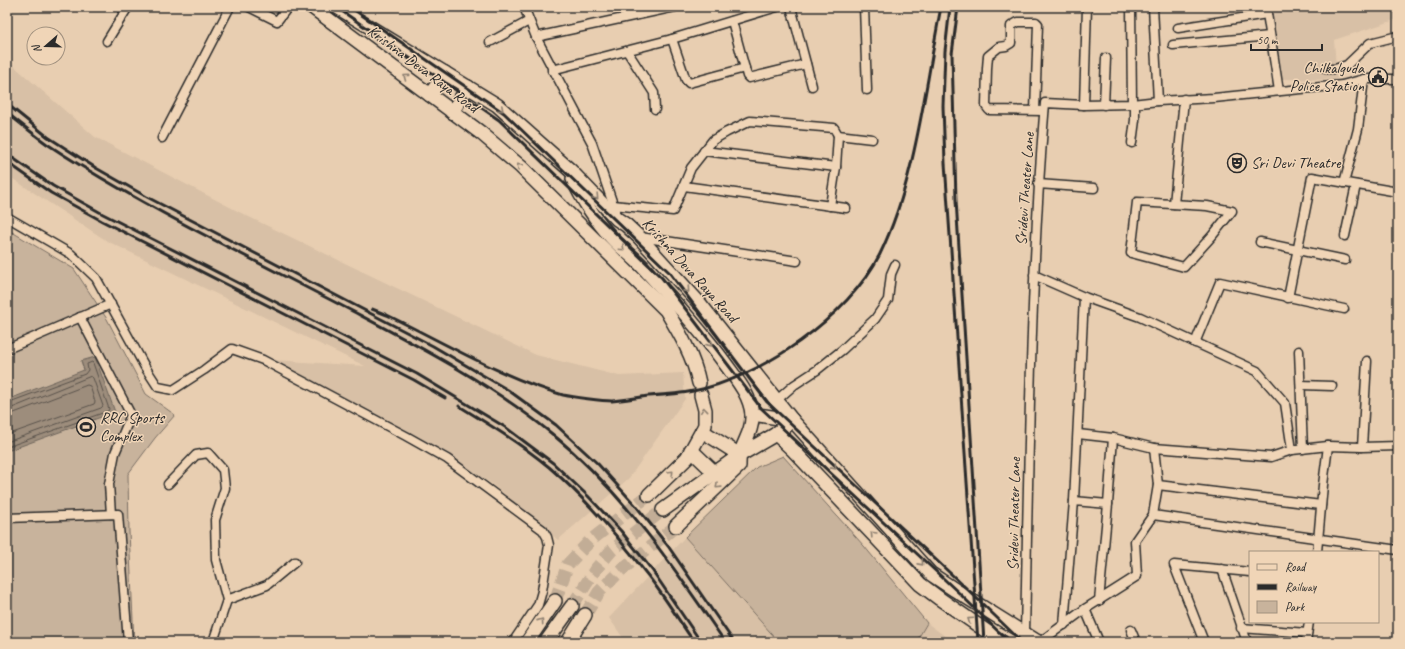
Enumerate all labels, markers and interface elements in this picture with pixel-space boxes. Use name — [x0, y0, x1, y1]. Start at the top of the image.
street label: Krishna Deva Raya Road — [363, 21, 485, 119]
north arrow — [26, 26, 66, 66]
scale bar — [1251, 26, 1322, 52]
text: 50 m — [1257, 32, 1279, 48]
text: N — [28, 42, 44, 55]
place label: Chilkalguda Police Station — [1290, 58, 1365, 96]
public building icon: Chilkalguda Police Station — [1367, 66, 1389, 88]
one-way arrow — [403, 75, 410, 82]
one-way arrow — [497, 104, 504, 111]
street label: Sridevi Theater Lane — [1011, 130, 1039, 246]
theatre icon: Sri Devi Theatre — [1226, 152, 1248, 174]
place label: Sri Devi Theatre — [1251, 153, 1342, 173]
one-way arrow — [516, 163, 524, 171]
one-way arrow — [591, 192, 599, 200]
street label: Krishna Deva Raya Road — [638, 213, 744, 329]
one-way arrow — [617, 243, 625, 251]
one-way arrow — [682, 285, 690, 293]
one-way arrow — [706, 339, 713, 346]
one-way arrow — [700, 407, 709, 414]
place label: RRC Sports Complex — [100, 408, 166, 446]
sports icon: RRC Sports Complex — [75, 416, 97, 438]
street label: Sridevi Theater Lane — [1003, 455, 1025, 571]
one-way arrow — [829, 462, 836, 470]
one-way arrow — [666, 470, 674, 478]
one-way arrow — [715, 481, 723, 488]
one-way arrow — [870, 531, 878, 539]
legend — [1249, 551, 1379, 623]
one-way arrow — [916, 558, 924, 566]
text: Road — [1285, 559, 1307, 575]
text: Railway — [1285, 579, 1317, 595]
text: Park — [1285, 599, 1306, 615]
one-way arrow — [967, 617, 974, 625]
one-way arrow — [536, 619, 543, 626]

